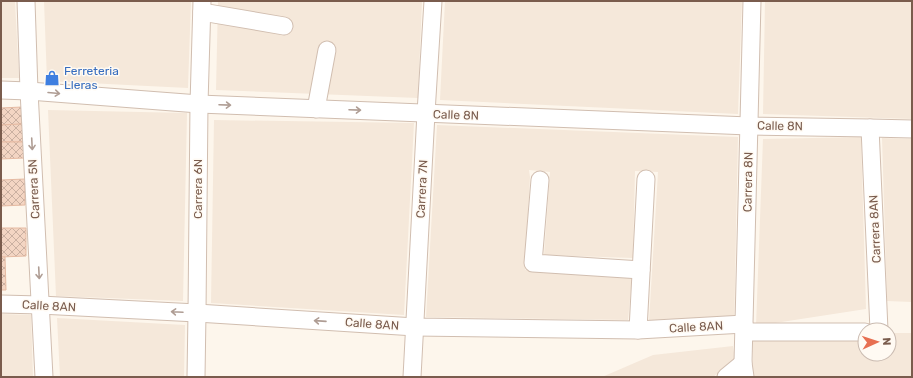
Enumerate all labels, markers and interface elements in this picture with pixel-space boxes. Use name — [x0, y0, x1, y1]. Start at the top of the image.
place label: Ferreteria Lleras — [64, 64, 119, 92]
shop icon: Ferreteria Lleras — [43, 69, 61, 87]
one-way arrow — [47, 89, 60, 96]
one-way arrow — [218, 101, 231, 109]
one-way arrow — [348, 107, 361, 114]
street label: Calle 8N — [433, 107, 479, 123]
street label: Calle 8N — [757, 119, 803, 133]
one-way arrow — [28, 137, 35, 150]
street label: Carrera 8N — [740, 152, 756, 212]
street label: Carrera 5N — [25, 159, 43, 219]
street label: Carrera 6N — [191, 159, 205, 219]
street label: Carrera 7N — [413, 159, 431, 219]
street label: Carrera 8AN — [866, 194, 884, 264]
one-way arrow — [35, 266, 42, 279]
street label: Calle 8AN — [22, 298, 76, 314]
one-way arrow — [171, 309, 184, 316]
street label: Calle 8AN — [345, 315, 399, 333]
one-way arrow — [314, 317, 327, 325]
street label: Calle 8AN — [669, 319, 723, 335]
north arrow — [857, 322, 897, 362]
text: N — [880, 337, 893, 346]

